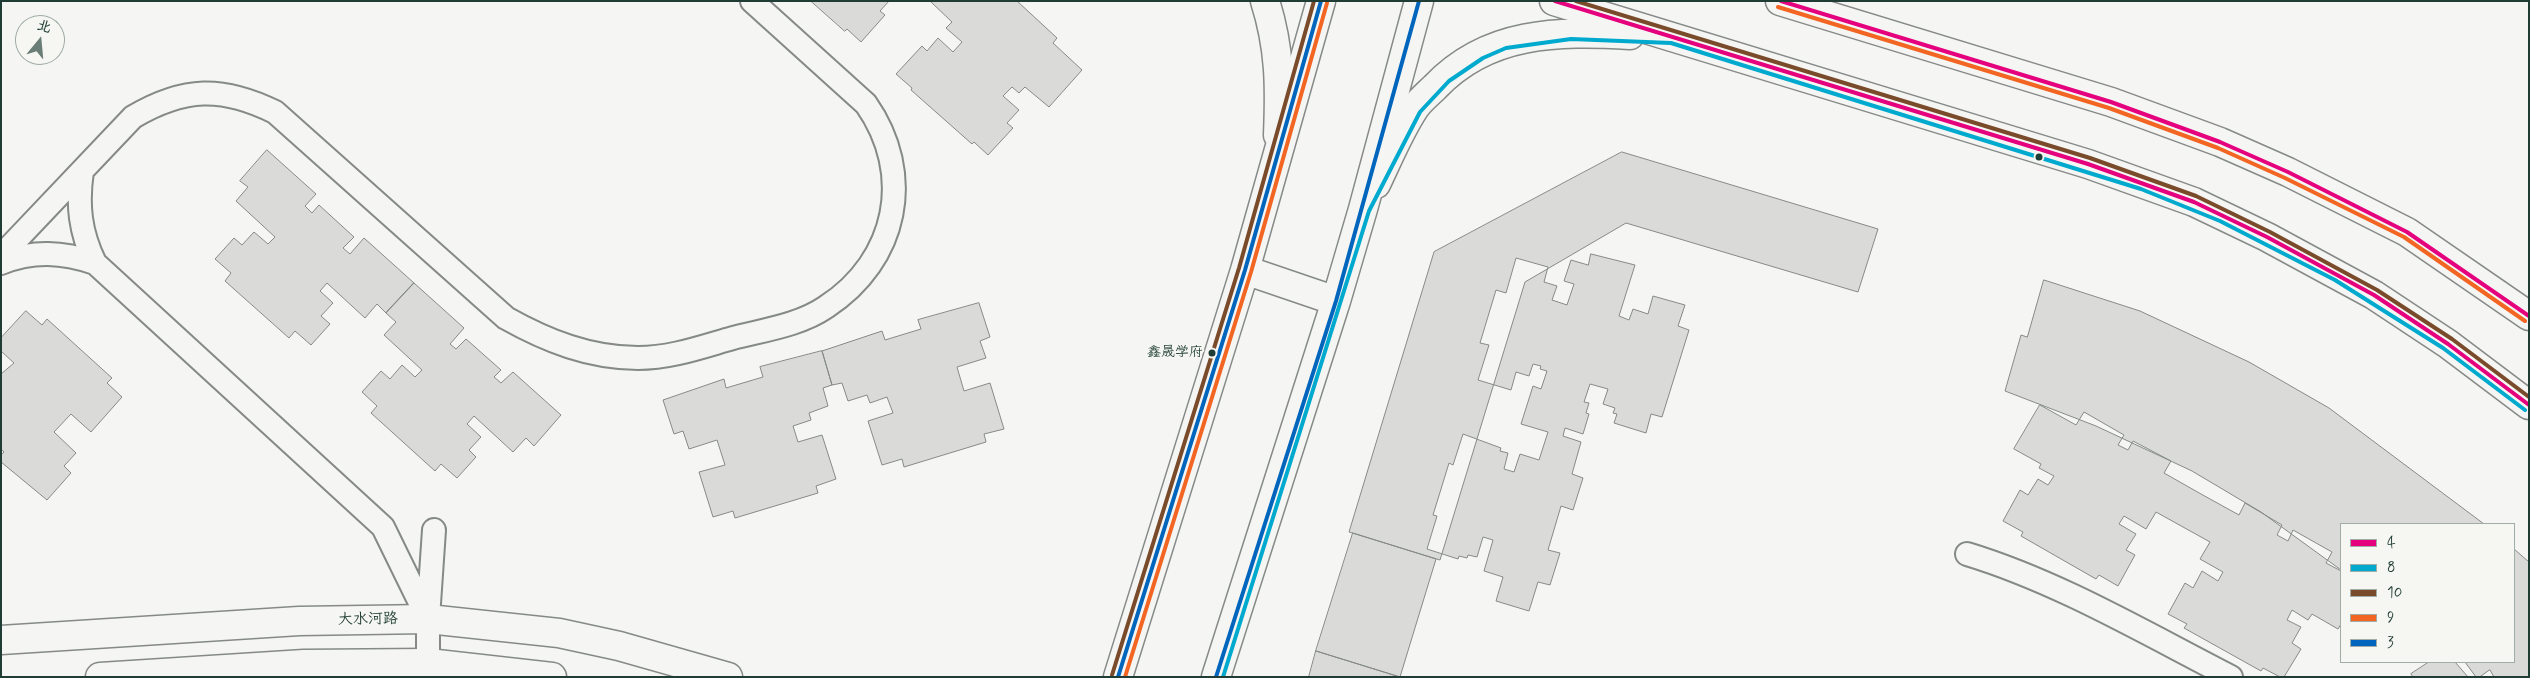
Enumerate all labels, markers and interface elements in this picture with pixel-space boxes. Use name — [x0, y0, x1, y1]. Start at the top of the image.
north arrow — [15, 15, 65, 65]
text: 北 — [35, 16, 53, 37]
unlabelled marker — [2034, 152, 2044, 162]
place label: 鑫晟学府 — [1147, 345, 1203, 361]
marker: 鑫晟学府 — [1207, 348, 1217, 358]
legend — [2340, 523, 2515, 663]
text: 4 — [2387, 533, 2396, 553]
text: 8 — [2387, 558, 2395, 578]
text: 10 — [2387, 583, 2402, 603]
text: 9 — [2387, 608, 2394, 628]
street label: 大水河路 — [338, 610, 398, 630]
text: 3 — [2387, 633, 2394, 653]

